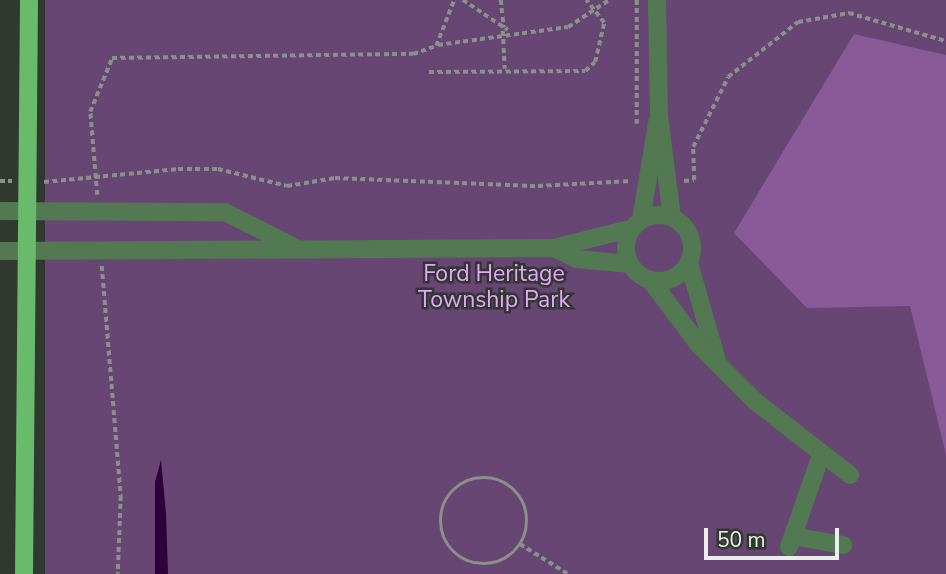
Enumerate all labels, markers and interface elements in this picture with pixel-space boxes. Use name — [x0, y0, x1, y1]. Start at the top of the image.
park label: Ford Heritage Township Park — [418, 260, 570, 314]
scale bar — [708, 514, 843, 558]
text: 50 m — [717, 526, 766, 554]

